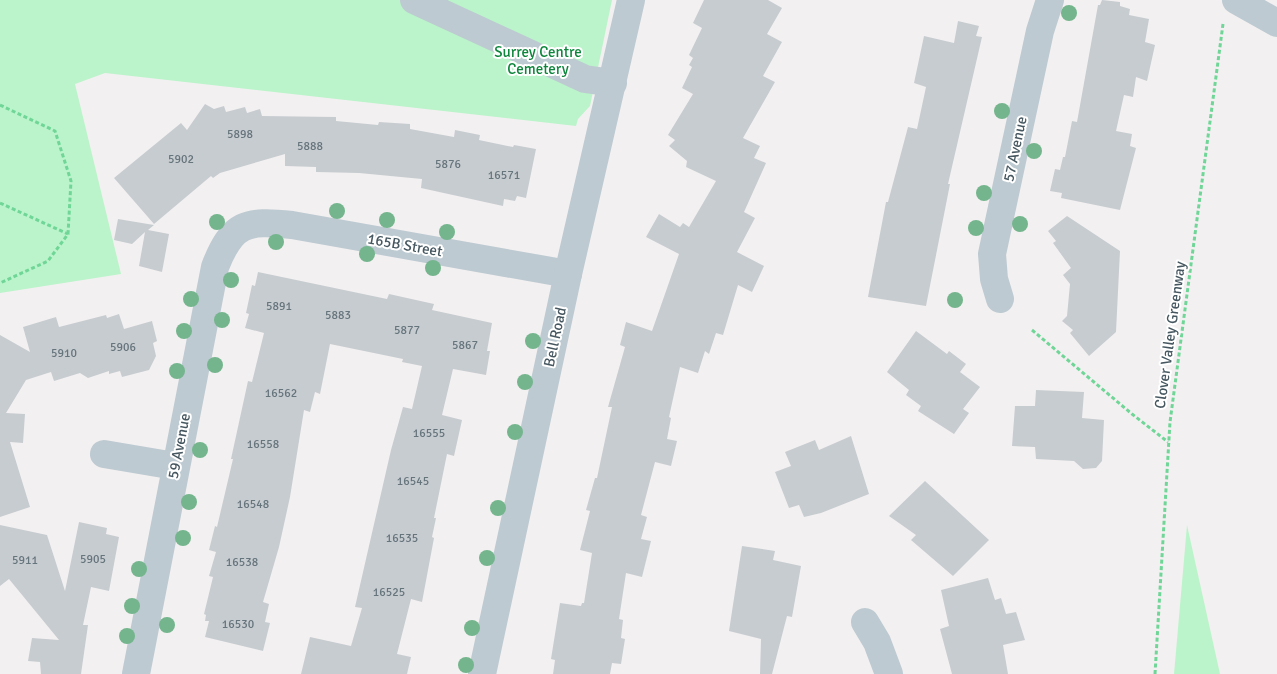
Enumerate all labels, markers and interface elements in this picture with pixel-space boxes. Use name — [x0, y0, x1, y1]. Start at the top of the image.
park label: Surrey Centre Cemetery — [494, 43, 582, 78]
street label: 57 Avenue — [999, 115, 1031, 183]
house number: 5898 — [227, 127, 253, 142]
house number: 5888 — [297, 139, 323, 154]
house number: 5902 — [168, 152, 194, 167]
house number: 5876 — [435, 157, 461, 172]
house number: 16571 — [488, 168, 520, 183]
street label: 165B Street — [366, 230, 444, 260]
street label: Clover Valley Greenway — [1151, 260, 1189, 410]
house number: 5891 — [266, 299, 292, 314]
street label: Bell Road — [540, 305, 570, 369]
house number: 5883 — [325, 308, 351, 323]
house number: 5877 — [394, 323, 420, 338]
house number: 5867 — [452, 338, 478, 353]
house number: 5906 — [110, 340, 136, 355]
house number: 5910 — [51, 346, 77, 361]
house number: 16562 — [265, 386, 297, 401]
street label: 59 Avenue — [164, 412, 194, 480]
house number: 16555 — [413, 426, 445, 441]
house number: 16558 — [247, 437, 279, 452]
house number: 16545 — [397, 474, 429, 489]
house number: 16548 — [237, 497, 269, 512]
house number: 16535 — [386, 531, 418, 546]
house number: 5905 — [80, 552, 106, 567]
house number: 5911 — [12, 553, 38, 568]
house number: 16538 — [226, 555, 258, 570]
house number: 16525 — [373, 585, 405, 600]
house number: 16530 — [222, 617, 254, 632]

